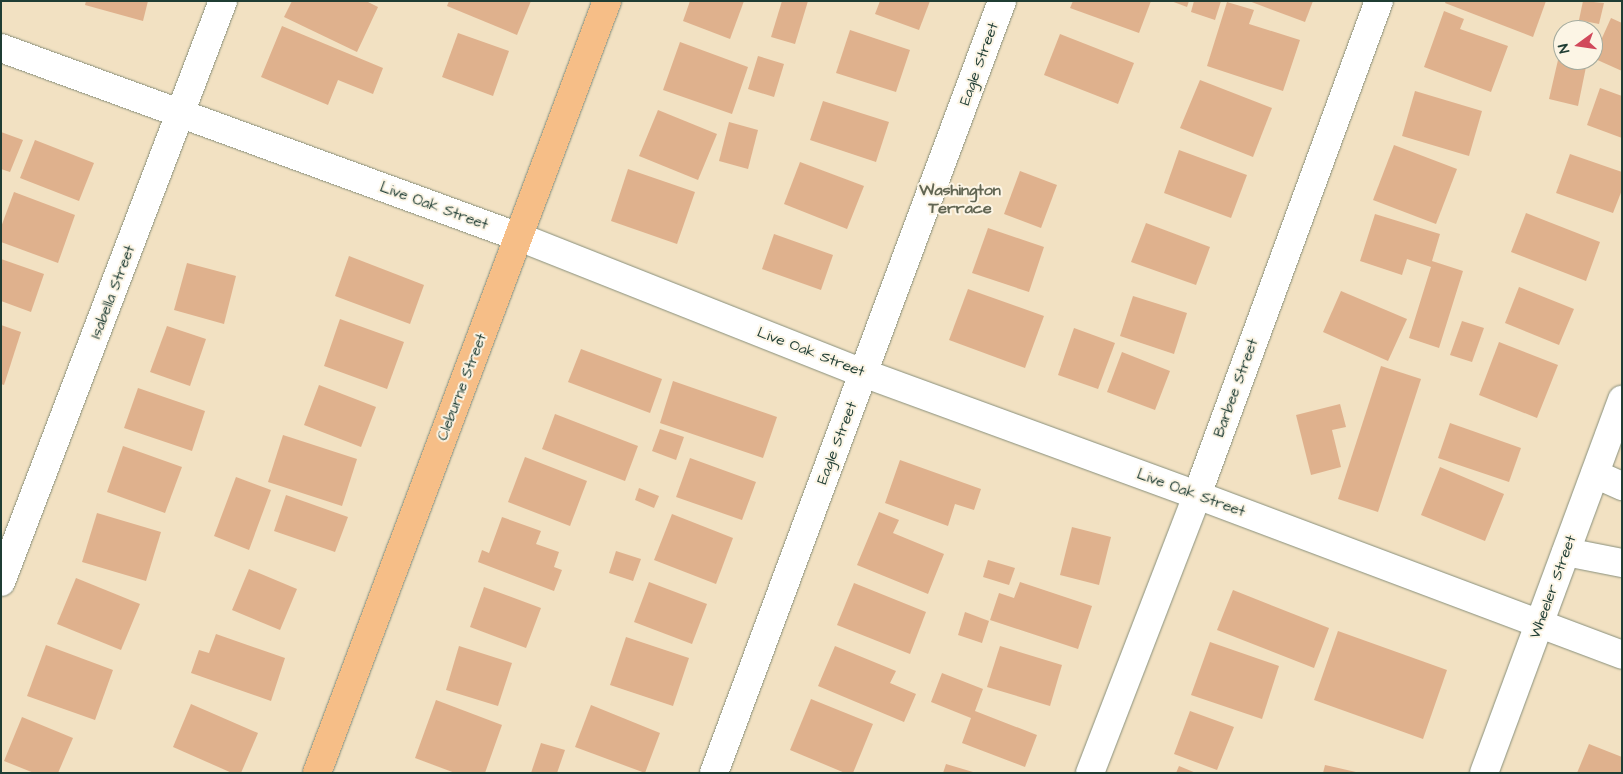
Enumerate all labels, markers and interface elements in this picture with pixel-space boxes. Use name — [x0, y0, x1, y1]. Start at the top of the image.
street label: Eagle Street — [956, 20, 1002, 108]
north arrow — [1553, 20, 1603, 70]
text: N — [1554, 42, 1575, 55]
street label: Live Oak Street — [377, 178, 491, 234]
district label: Washington Terrace — [919, 180, 1001, 218]
street label: Isabella Street — [87, 243, 139, 341]
street label: Live Oak Street — [755, 323, 867, 381]
street label: Cleburne Street — [433, 331, 491, 443]
street label: Barbee Street — [1210, 336, 1262, 440]
street label: Eagle Street — [813, 399, 861, 487]
street label: Live Oak Street — [1134, 465, 1248, 521]
street label: Wheeler Street — [1526, 533, 1580, 641]

